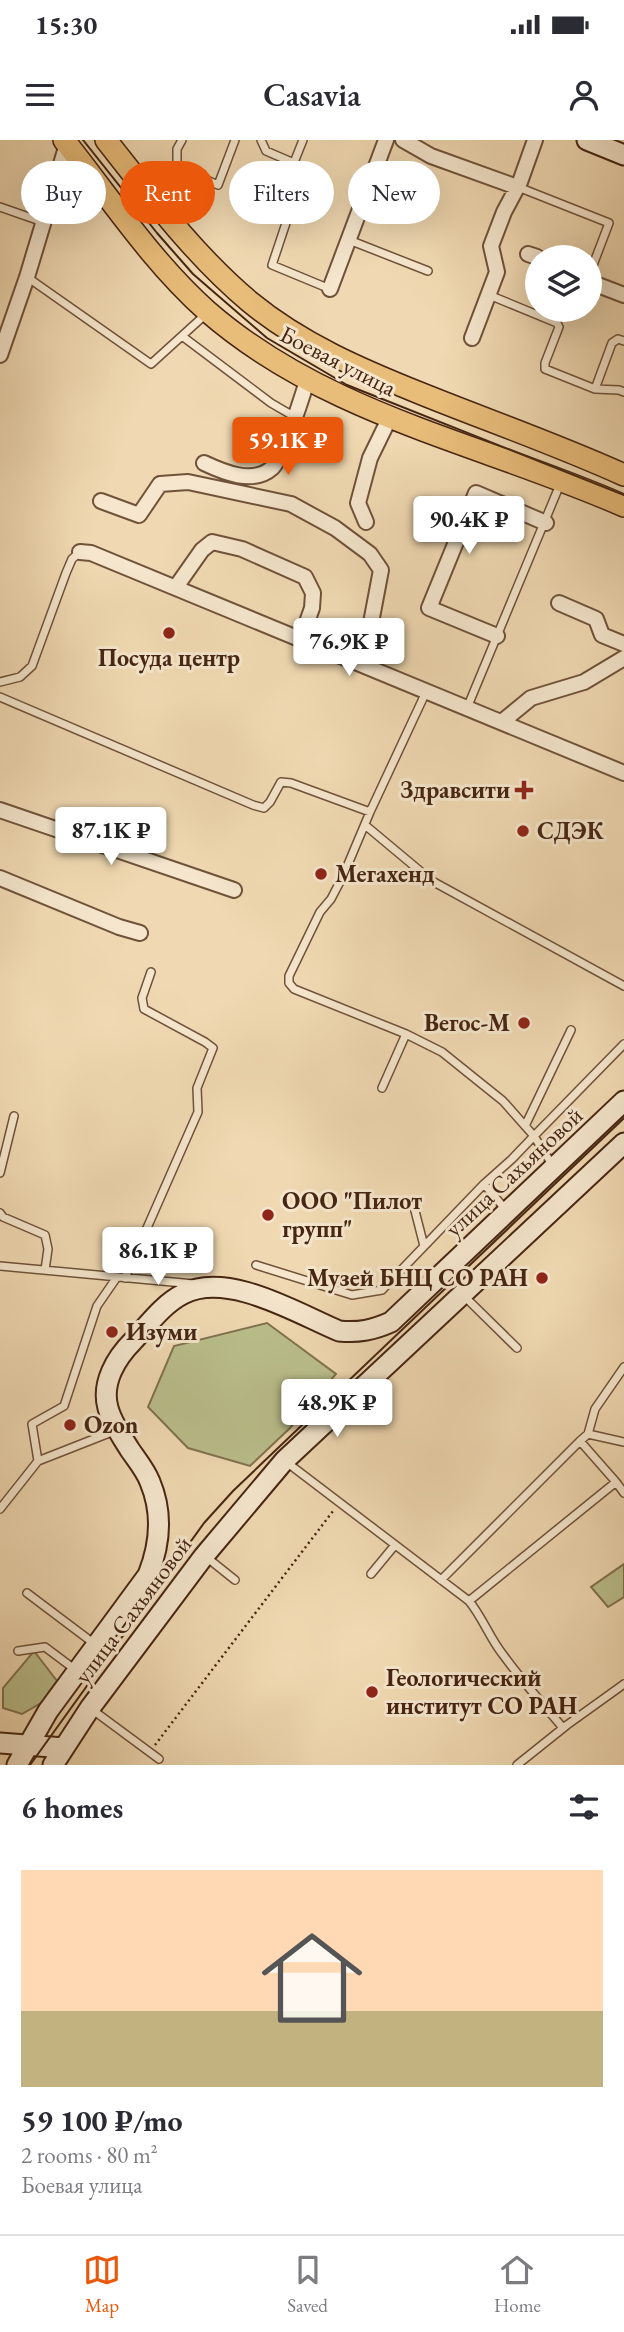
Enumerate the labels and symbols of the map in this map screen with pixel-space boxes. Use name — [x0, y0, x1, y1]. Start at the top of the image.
street label: Боевая улица — [275, 318, 402, 403]
pin: 59.1K ₽ — [223, 418, 353, 477]
pin: 90.4K ₽ — [404, 496, 534, 556]
pin: 76.9K ₽ — [284, 618, 414, 678]
marker: Посуда центр — [161, 625, 177, 641]
place label: Посуда центр — [98, 642, 240, 674]
place label: Здравсити — [400, 774, 510, 805]
marker: Здравсити — [516, 782, 532, 798]
pin: 87.1K ₽ — [46, 808, 176, 867]
place label: СДЭК — [537, 815, 605, 846]
marker: СДЭК — [515, 823, 531, 839]
place label: Мегахенд — [335, 858, 435, 889]
marker: Мегахенд — [313, 866, 329, 882]
place label: Вегос-М — [424, 1007, 510, 1038]
marker: Вегос-М — [516, 1015, 532, 1031]
street label: улица Сахьяновой — [438, 1100, 589, 1243]
place label: ООО "Пилот групп" — [282, 1185, 422, 1245]
marker: ООО "Пилот групп" — [260, 1207, 276, 1223]
pin: 86.1K ₽ — [93, 1228, 223, 1287]
place label: Музей БНЦ СО РАН — [307, 1262, 528, 1294]
marker: Музей БНЦ СО РАН — [534, 1270, 550, 1286]
place label: Изуми — [126, 1316, 197, 1348]
marker: Изуми — [104, 1324, 120, 1340]
pin: 48.9K ₽ — [272, 1380, 402, 1439]
place label: Ozon — [84, 1409, 139, 1440]
marker: Ozon — [62, 1417, 78, 1433]
street label: улица Сахьяновой — [67, 1529, 199, 1690]
place label: Геологический институт СО РАН — [386, 1662, 577, 1722]
marker: Геологический институт СО РАН — [364, 1684, 380, 1700]

